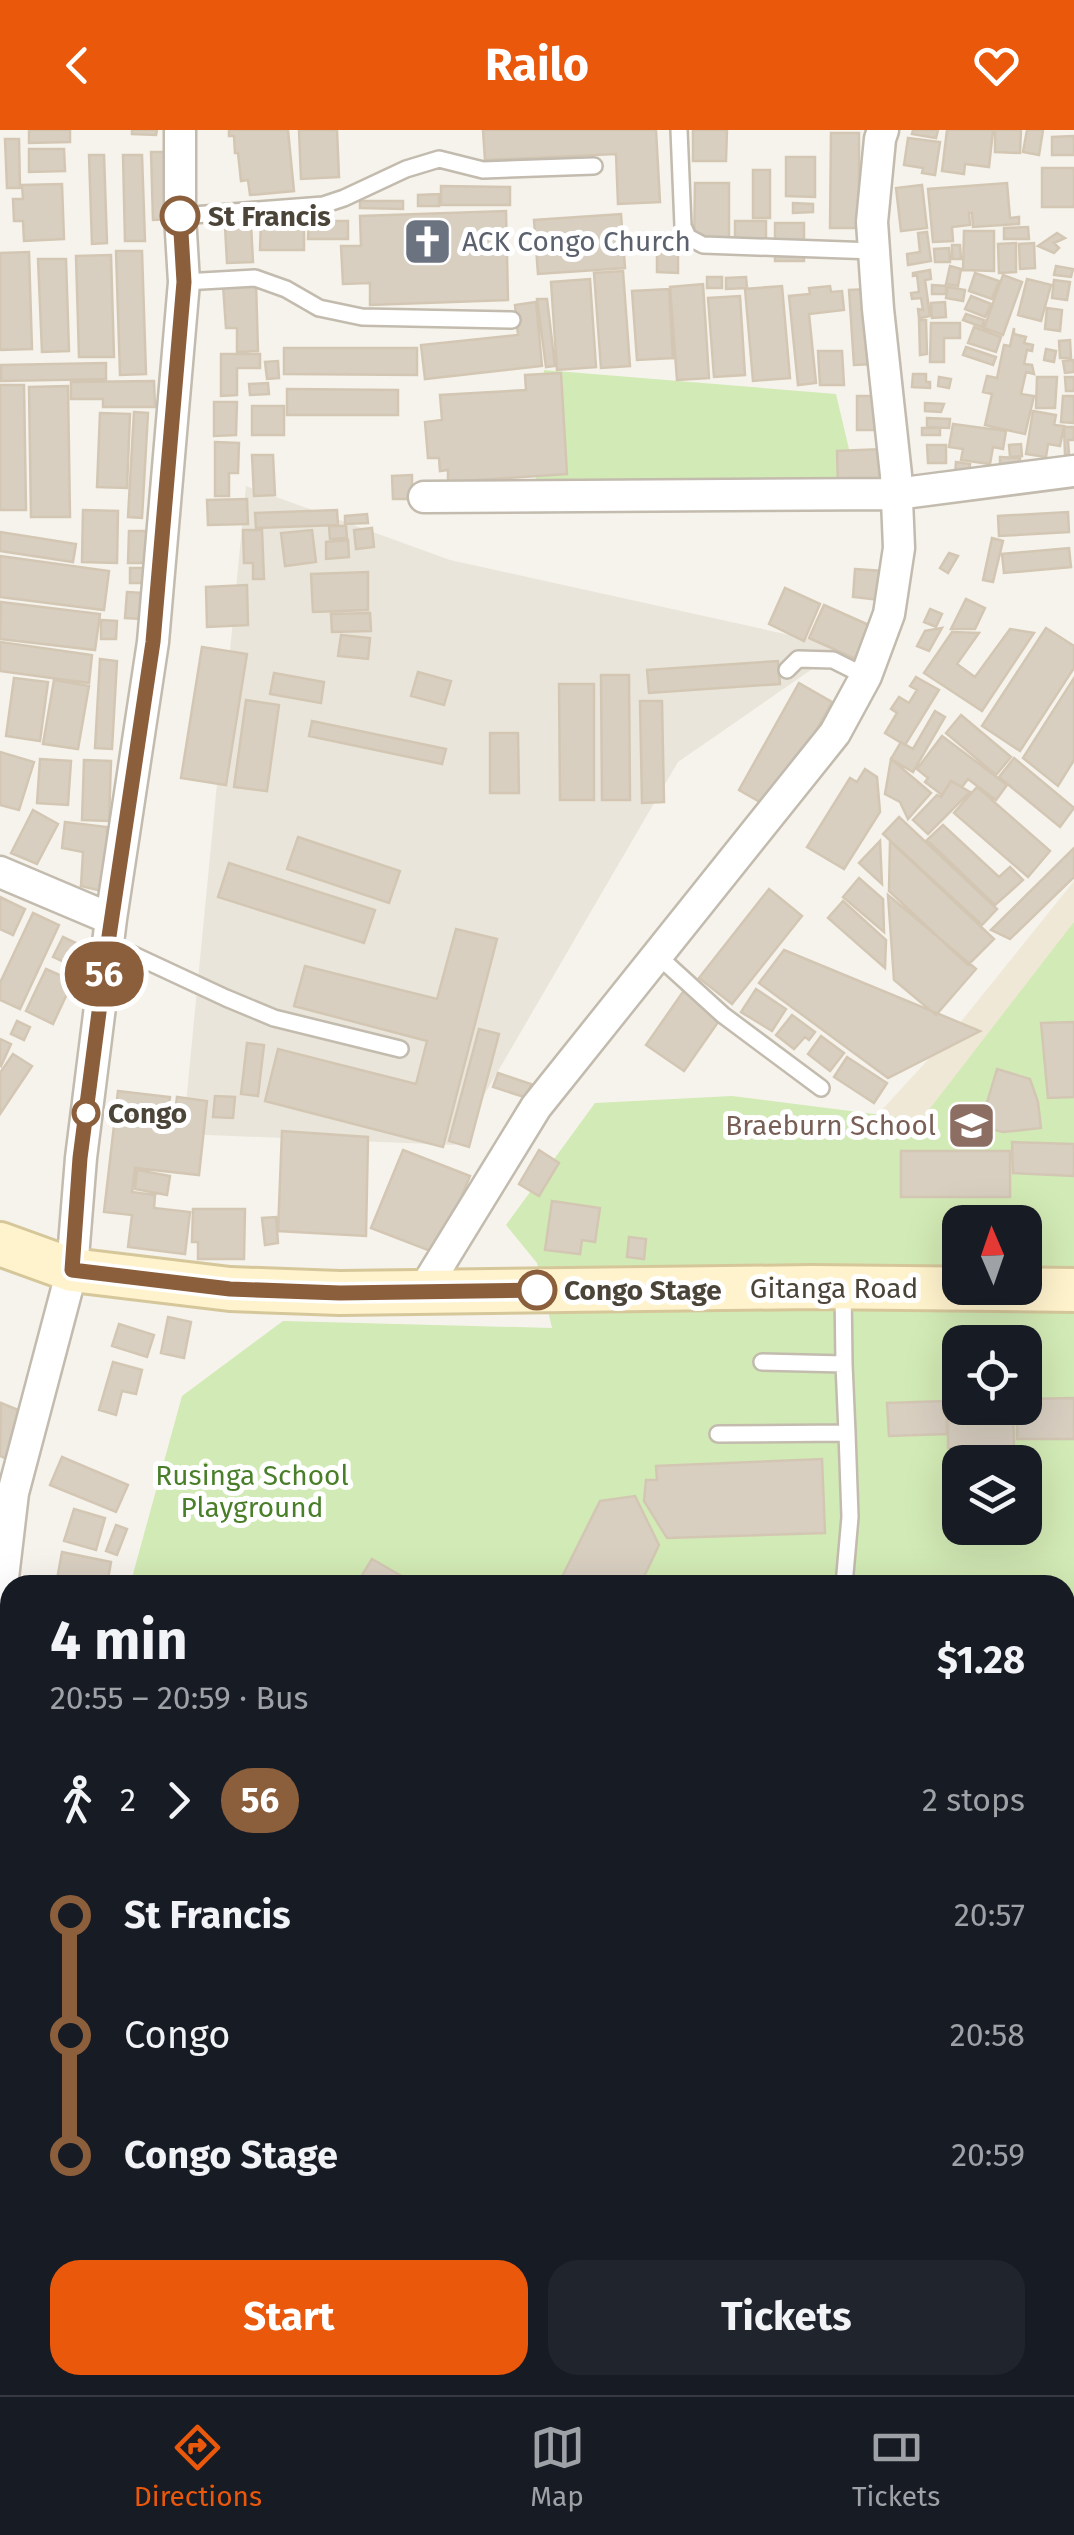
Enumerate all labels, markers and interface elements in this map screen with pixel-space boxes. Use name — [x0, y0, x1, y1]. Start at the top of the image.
icon: back — [50, 38, 105, 93]
text: Railo — [485, 38, 589, 92]
icon: heart — [969, 38, 1024, 93]
marker: St Francis — [161, 197, 199, 235]
place label: St Francis — [208, 200, 331, 233]
church icon: ACK Congo Church — [401, 215, 453, 267]
place label: ACK Congo Church — [462, 225, 691, 258]
line badge: 56 — [59, 942, 149, 1006]
text: 56 — [85, 953, 123, 995]
place label: Congo — [108, 1097, 187, 1130]
school or university icon: Braeburn School — [945, 1099, 997, 1151]
marker: Congo — [73, 1100, 99, 1126]
place label: Braeburn School — [725, 1109, 936, 1142]
north arrow — [942, 1205, 1042, 1305]
map controls — [942, 1205, 1042, 1545]
marker: Congo Stage — [518, 1271, 556, 1309]
street label: Gitanga Road — [750, 1272, 918, 1305]
place label: Congo Stage — [564, 1274, 722, 1307]
button: locate — [942, 1325, 1042, 1425]
button: layers — [942, 1445, 1042, 1545]
park label: Rusinga School Playground — [155, 1459, 349, 1524]
text: 4 min — [50, 1608, 188, 1674]
text: $1.28 — [937, 1637, 1025, 1683]
text: 20:55 – 20:59 · Bus — [50, 1679, 309, 1717]
icon: walk — [50, 1773, 105, 1828]
icon: forward — [151, 1773, 206, 1828]
text: 56 — [241, 1779, 279, 1821]
text: 2 — [120, 1781, 136, 1819]
text: 2 stops — [922, 1781, 1025, 1819]
text: St Francis — [124, 1892, 291, 1938]
text: 20:57 — [954, 1896, 1025, 1934]
text: Congo — [124, 2012, 230, 2058]
text: 20:58 — [950, 2016, 1025, 2054]
text: Congo Stage — [124, 2132, 338, 2178]
text: 20:59 — [951, 2136, 1025, 2174]
button: Start — [50, 2260, 528, 2375]
button: Tickets — [548, 2260, 1025, 2375]
tab: Directions — [134, 2420, 262, 2513]
tab: Map — [530, 2420, 585, 2513]
tab: Tickets — [852, 2420, 940, 2513]

